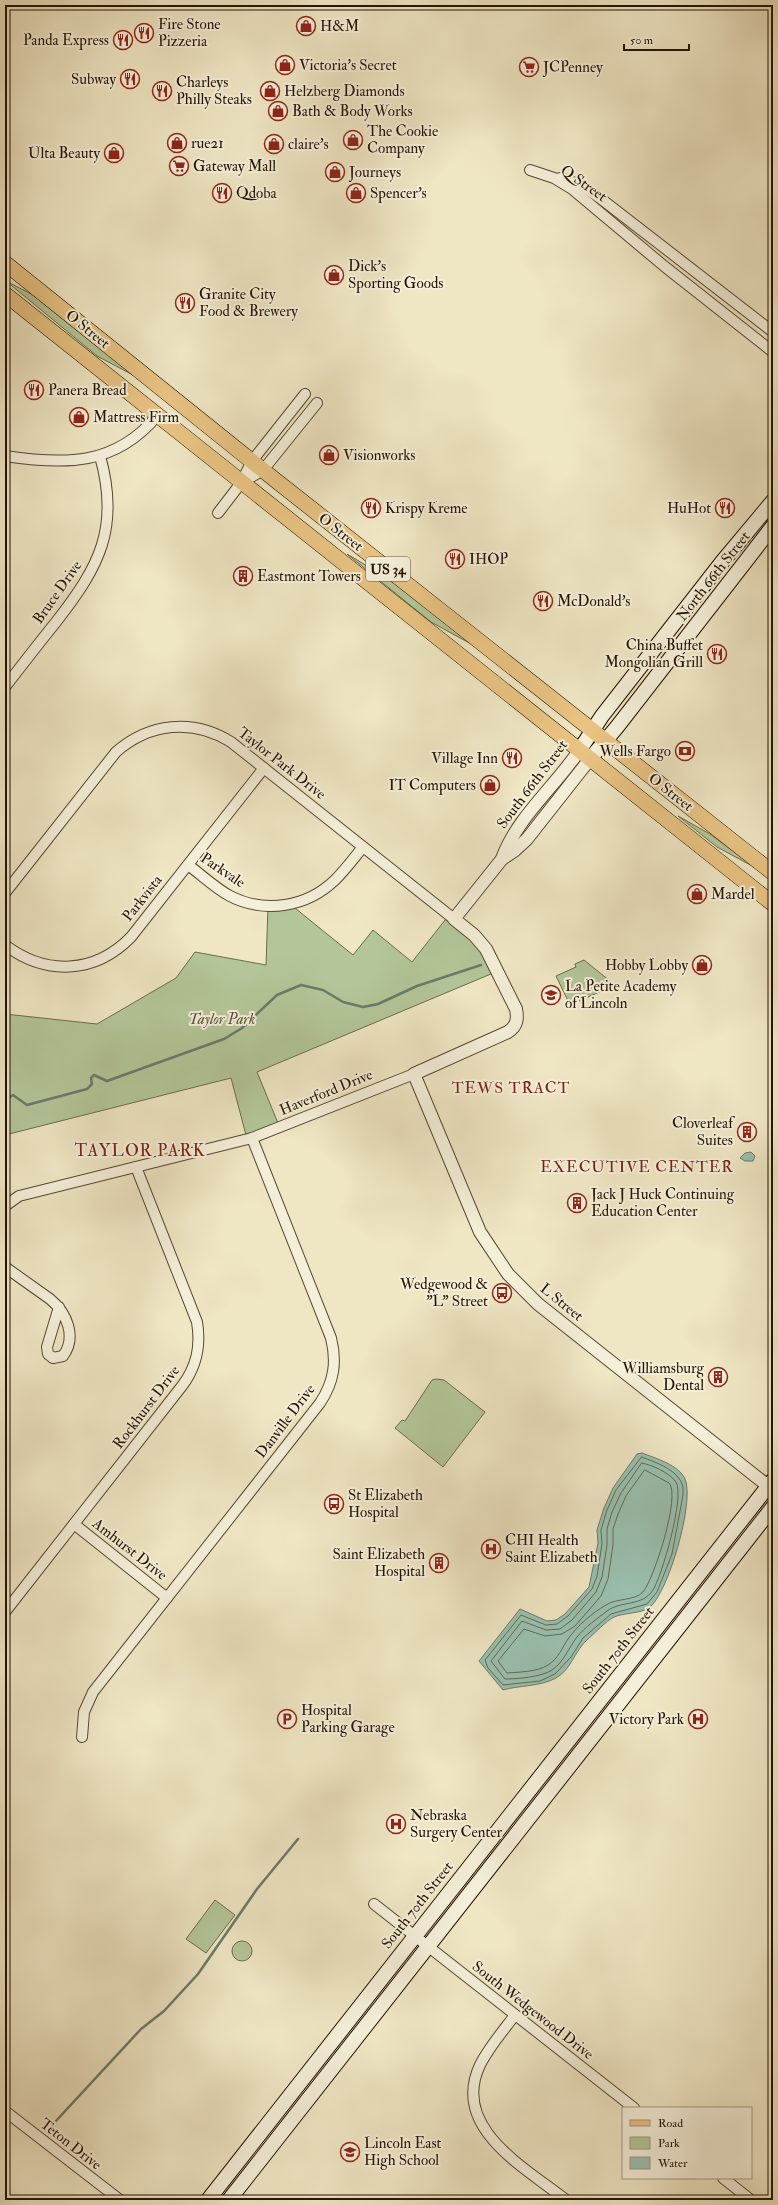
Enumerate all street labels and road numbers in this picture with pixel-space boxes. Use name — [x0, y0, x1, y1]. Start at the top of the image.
street label: Q Street — [557, 161, 611, 206]
street label: O Street — [62, 306, 114, 353]
street label: O Street — [315, 509, 367, 556]
street label: North 66th Street — [672, 527, 754, 625]
street label: Bruce Drive — [29, 557, 86, 628]
road number: US 34 — [366, 557, 410, 581]
street label: Taylor Park Drive — [234, 723, 330, 804]
street label: South 66th Street — [493, 736, 572, 832]
street label: O Street — [645, 769, 697, 816]
street label: Parkvale — [197, 849, 249, 892]
street label: Parkvista — [118, 871, 167, 925]
street label: Haverford Drive — [277, 1065, 376, 1120]
street label: L Street — [536, 1279, 587, 1326]
street label: Rockhurst Drive — [109, 1362, 184, 1453]
street label: Danville Drive — [251, 1381, 319, 1462]
street label: Amhurst Drive — [88, 1514, 171, 1585]
street label: South 70th Street — [578, 1603, 659, 1698]
street label: South 70th Street — [377, 1858, 458, 1953]
street label: South Wedgewood Drive — [468, 1957, 597, 2064]
street label: Teton Drive — [36, 2115, 105, 2174]

